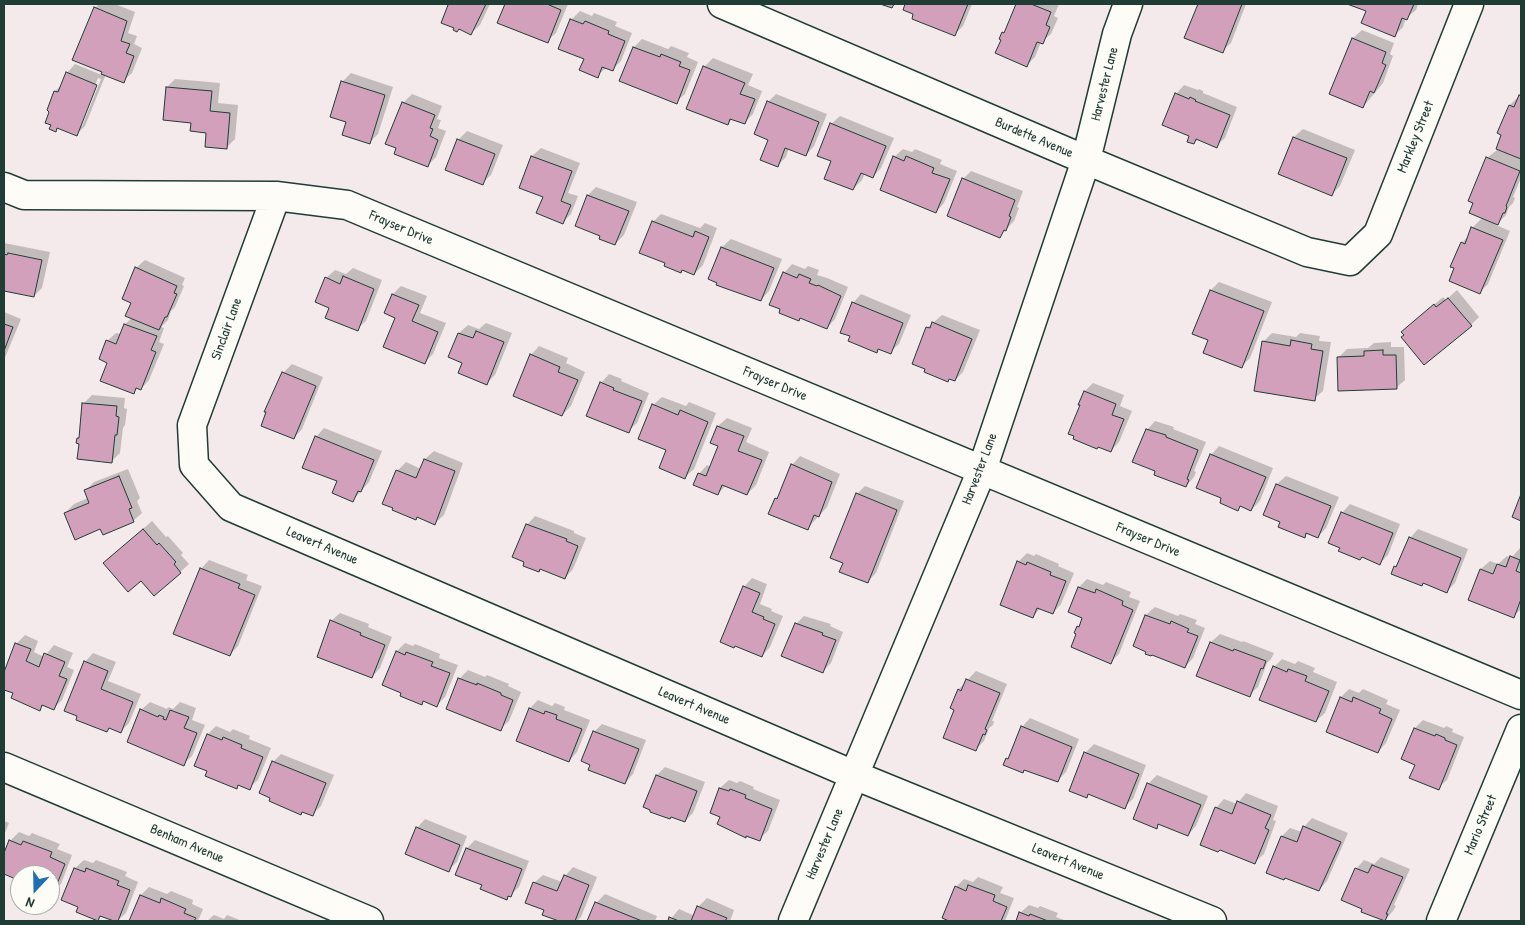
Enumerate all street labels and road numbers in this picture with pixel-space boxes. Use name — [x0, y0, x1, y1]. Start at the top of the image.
street label: Harvester Lane — [1088, 45, 1122, 123]
street label: Markley Street — [1394, 99, 1438, 175]
street label: Burdette Avenue — [992, 114, 1076, 162]
street label: Frayser Drive — [366, 207, 436, 249]
street label: Sinclair Lane — [208, 296, 246, 362]
street label: Frayser Drive — [740, 363, 810, 405]
street label: Harvester Lane — [959, 431, 1001, 507]
street label: Frayser Drive — [1113, 519, 1183, 561]
street label: Leavert Avenue — [284, 523, 360, 569]
street label: Leavert Avenue — [656, 683, 732, 729]
street label: Mario Street — [1461, 792, 1501, 858]
street label: Harvester Lane — [803, 806, 847, 882]
street label: Benham Avenue — [148, 821, 226, 867]
street label: Leavert Avenue — [1029, 840, 1107, 884]

